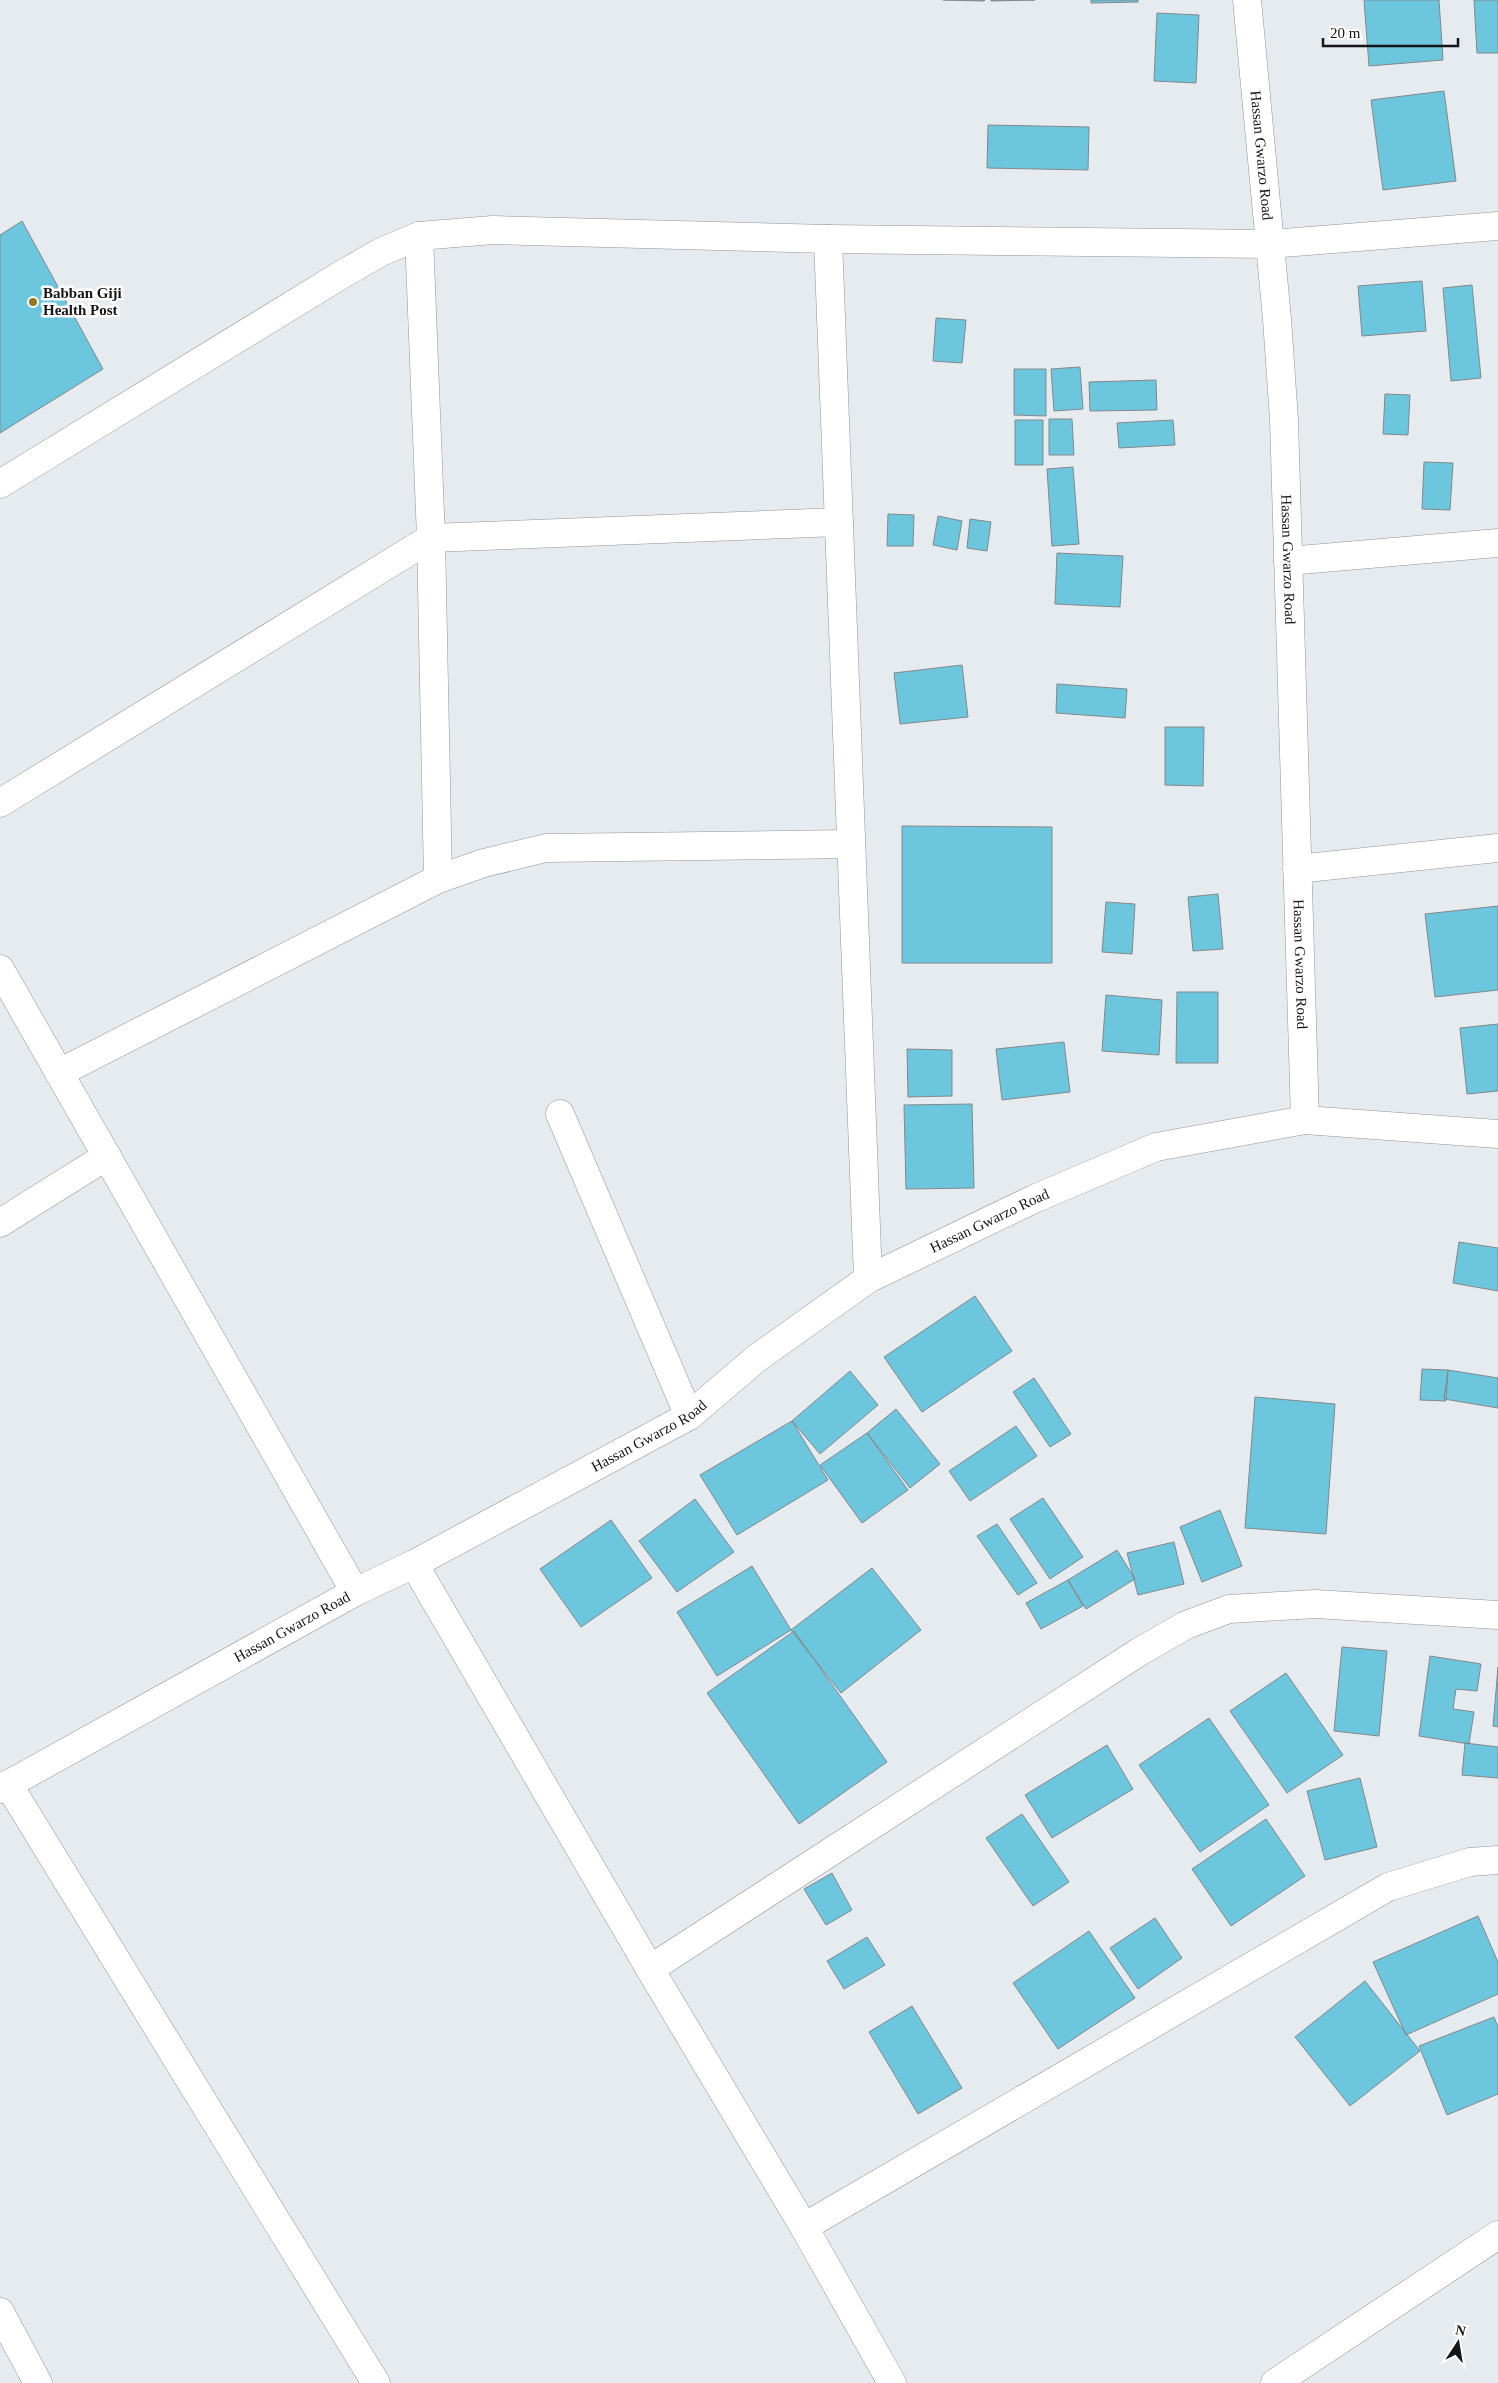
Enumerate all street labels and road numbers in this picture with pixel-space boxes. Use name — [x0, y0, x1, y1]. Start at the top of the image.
street label: Hassan Gwarzo Road — [1248, 90, 1276, 221]
street label: Hassan Gwarzo Road — [1278, 494, 1298, 625]
street label: Hassan Gwarzo Road — [1290, 899, 1310, 1030]
street label: Hassan Gwarzo Road — [927, 1185, 1052, 1256]
street label: Hassan Gwarzo Road — [589, 1396, 710, 1475]
street label: Hassan Gwarzo Road — [231, 1588, 353, 1665]

